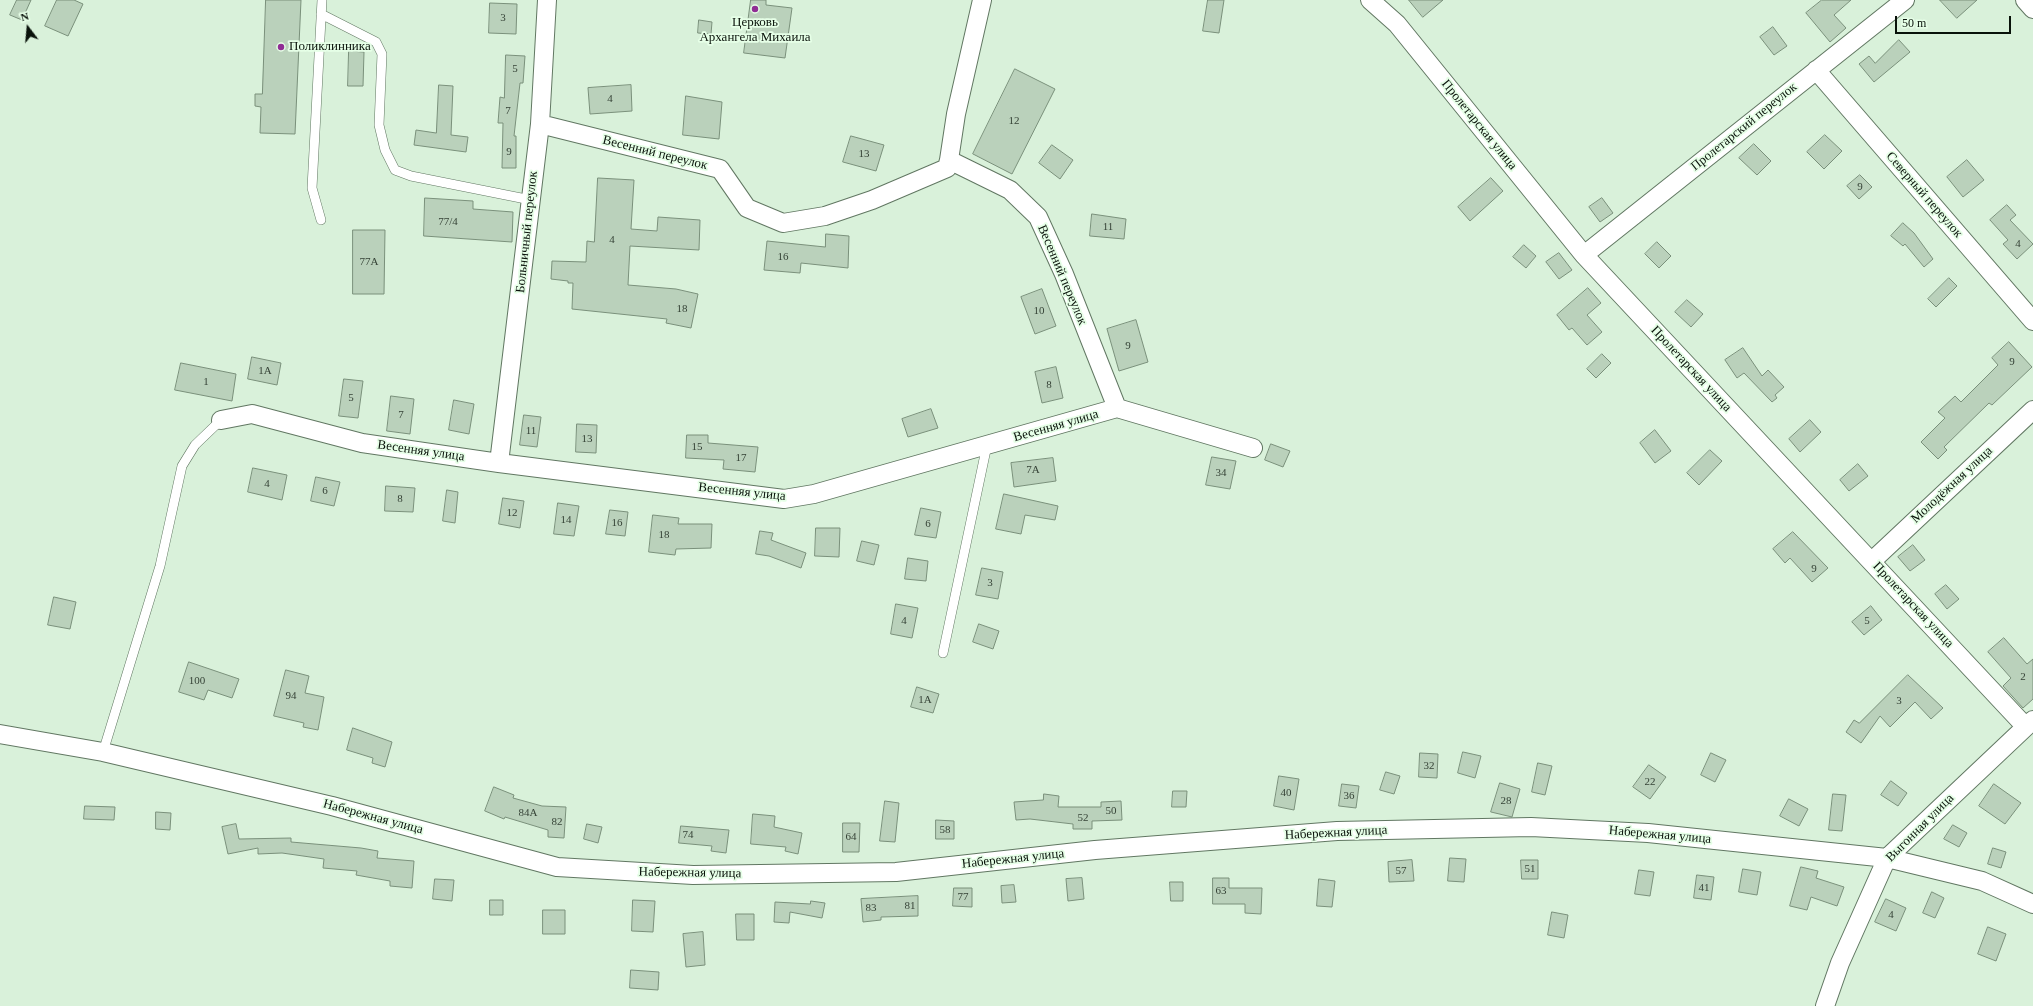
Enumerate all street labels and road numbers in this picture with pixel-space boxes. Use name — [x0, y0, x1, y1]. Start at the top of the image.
street label: Пролетарская улица — [1438, 77, 1520, 173]
street label: Пролетарский переулок — [1688, 79, 1800, 175]
street label: Весенний переулок — [601, 132, 709, 174]
street label: Северный переулок — [1882, 149, 1966, 241]
street label: Больничный переулок — [513, 170, 541, 294]
street label: Весенний переулок — [1034, 222, 1090, 328]
street label: Пролетарская улица — [1647, 323, 1735, 415]
street label: Весенняя улица — [1012, 406, 1100, 446]
street label: Весенняя улица — [376, 437, 466, 465]
street label: Молодёжная улица — [1908, 443, 1996, 527]
street label: Весенняя улица — [698, 480, 786, 504]
street label: Пролетарская улица — [1869, 559, 1957, 651]
street label: Выгонная улица — [1883, 791, 1957, 865]
street label: Набережная улица — [321, 796, 425, 838]
street label: Набережная улица — [1284, 823, 1388, 843]
street label: Набережная улица — [1608, 823, 1712, 847]
street label: Набережная улица — [961, 846, 1065, 872]
street label: Набережная улица — [639, 864, 741, 882]

